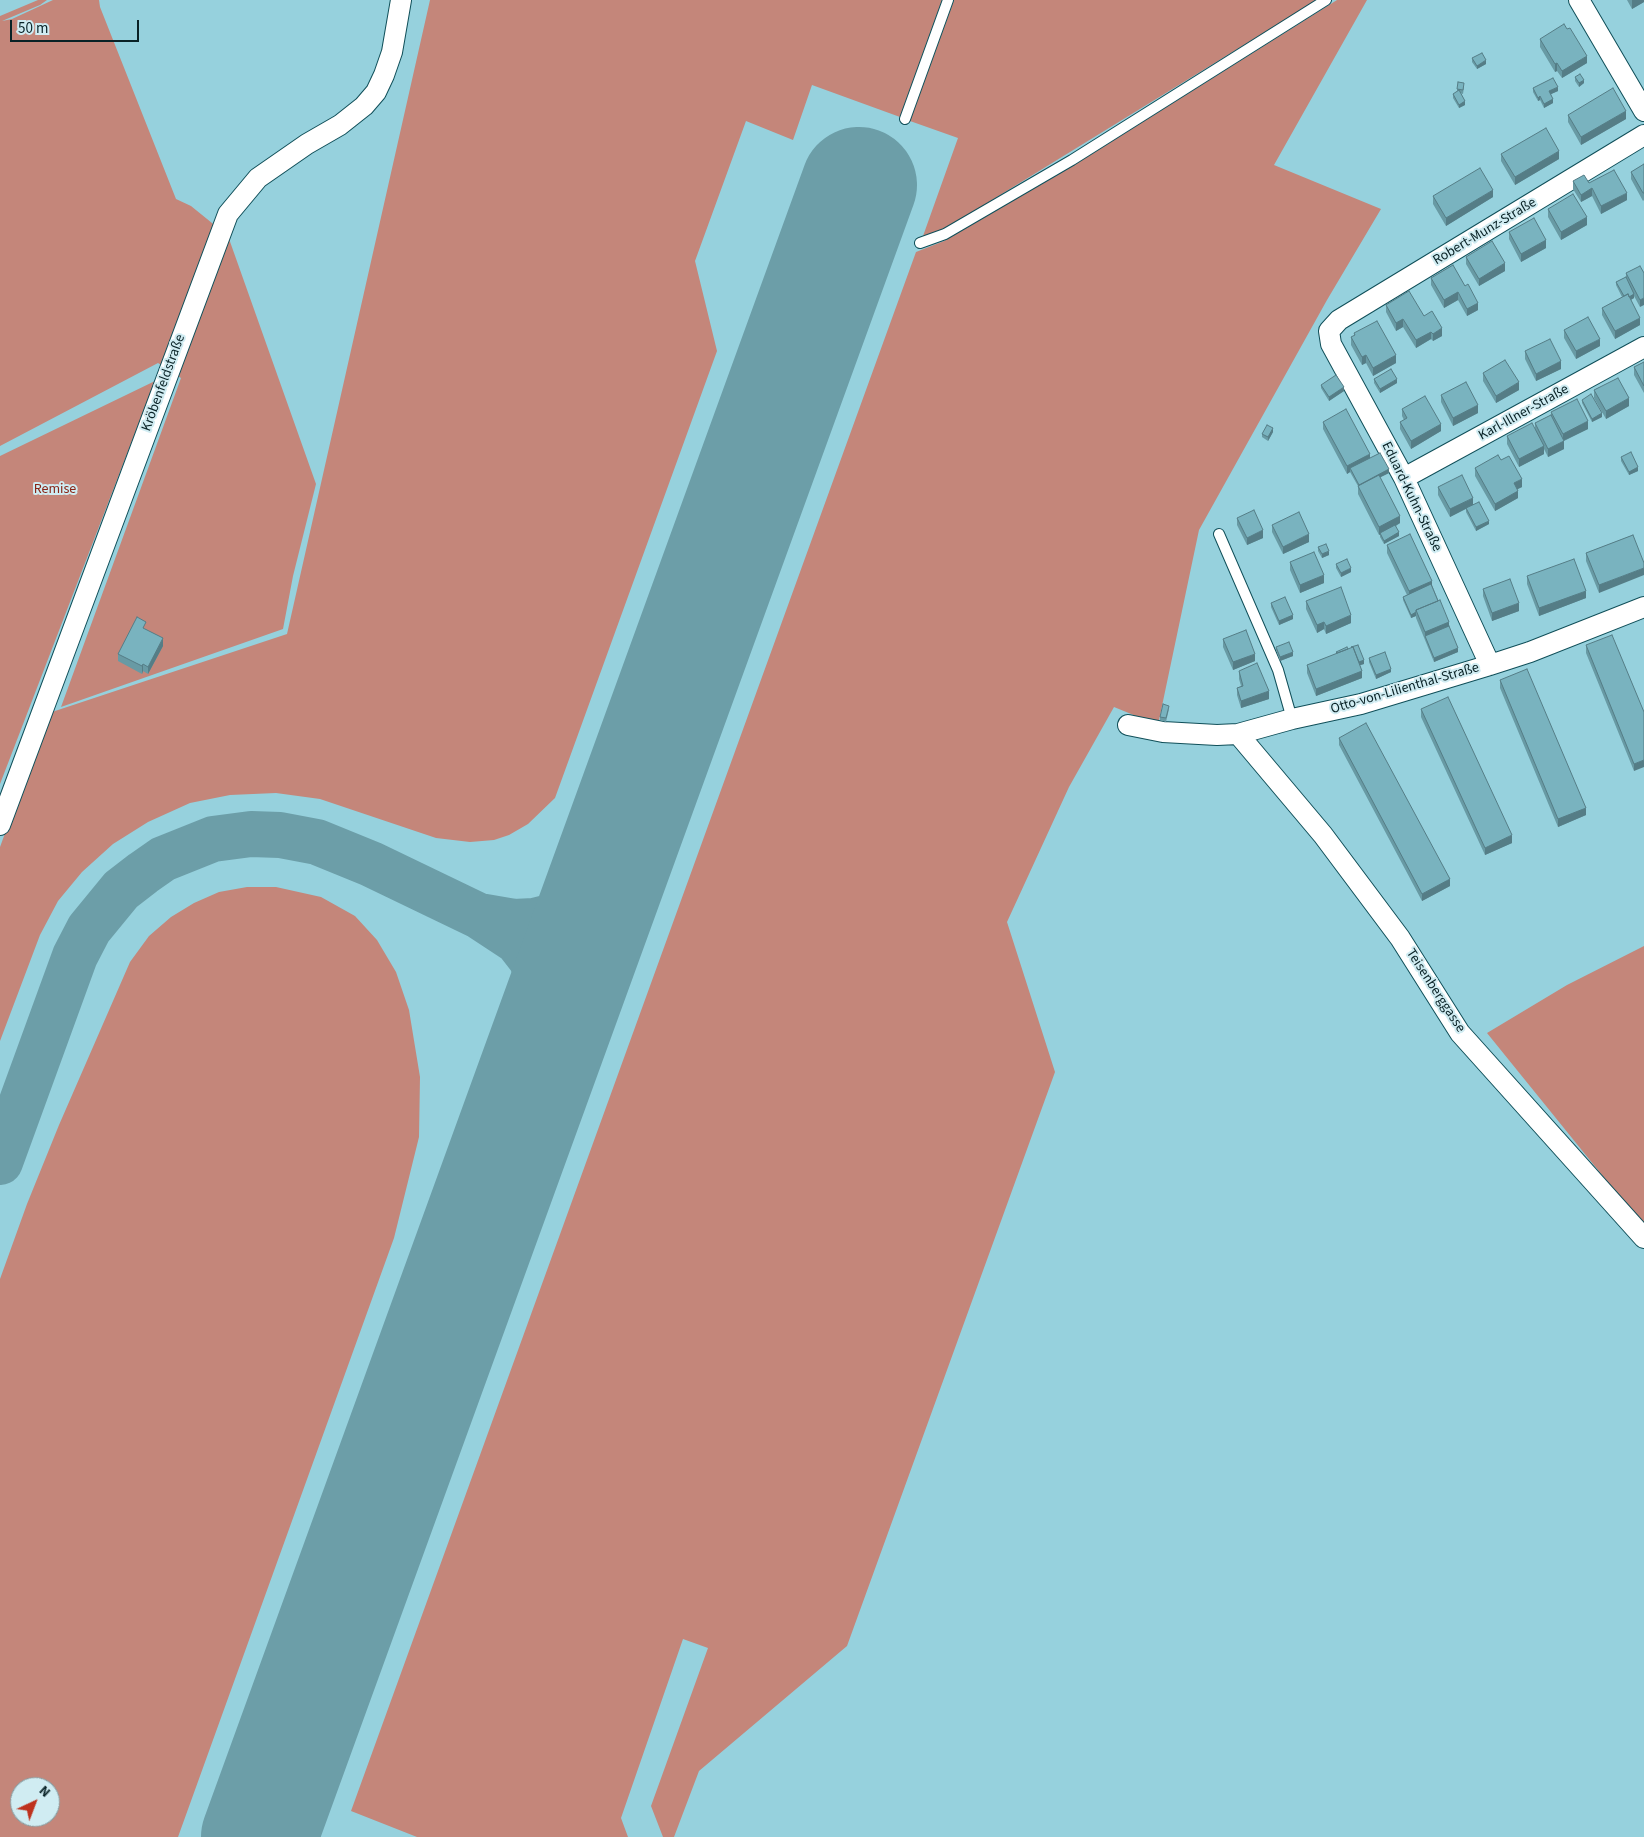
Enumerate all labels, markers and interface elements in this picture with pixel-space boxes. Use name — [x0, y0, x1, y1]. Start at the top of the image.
scale bar — [12, 10, 141, 42]
text: 50 m — [18, 18, 48, 39]
street label: Robert-Munz-Straße — [1430, 195, 1540, 269]
street label: Kröbenfeldstraße — [139, 332, 189, 434]
street label: Karl-Illner-Straße — [1476, 381, 1572, 445]
street label: Eduard-Kuhn-Straße — [1377, 439, 1445, 555]
park label: Remise — [34, 482, 76, 498]
street label: Otto-von-Lilienthal-Straße — [1329, 660, 1481, 718]
street label: Teisenberggasse — [1402, 946, 1468, 1036]
north arrow — [10, 1777, 60, 1827]
text: N — [34, 1781, 55, 1802]

